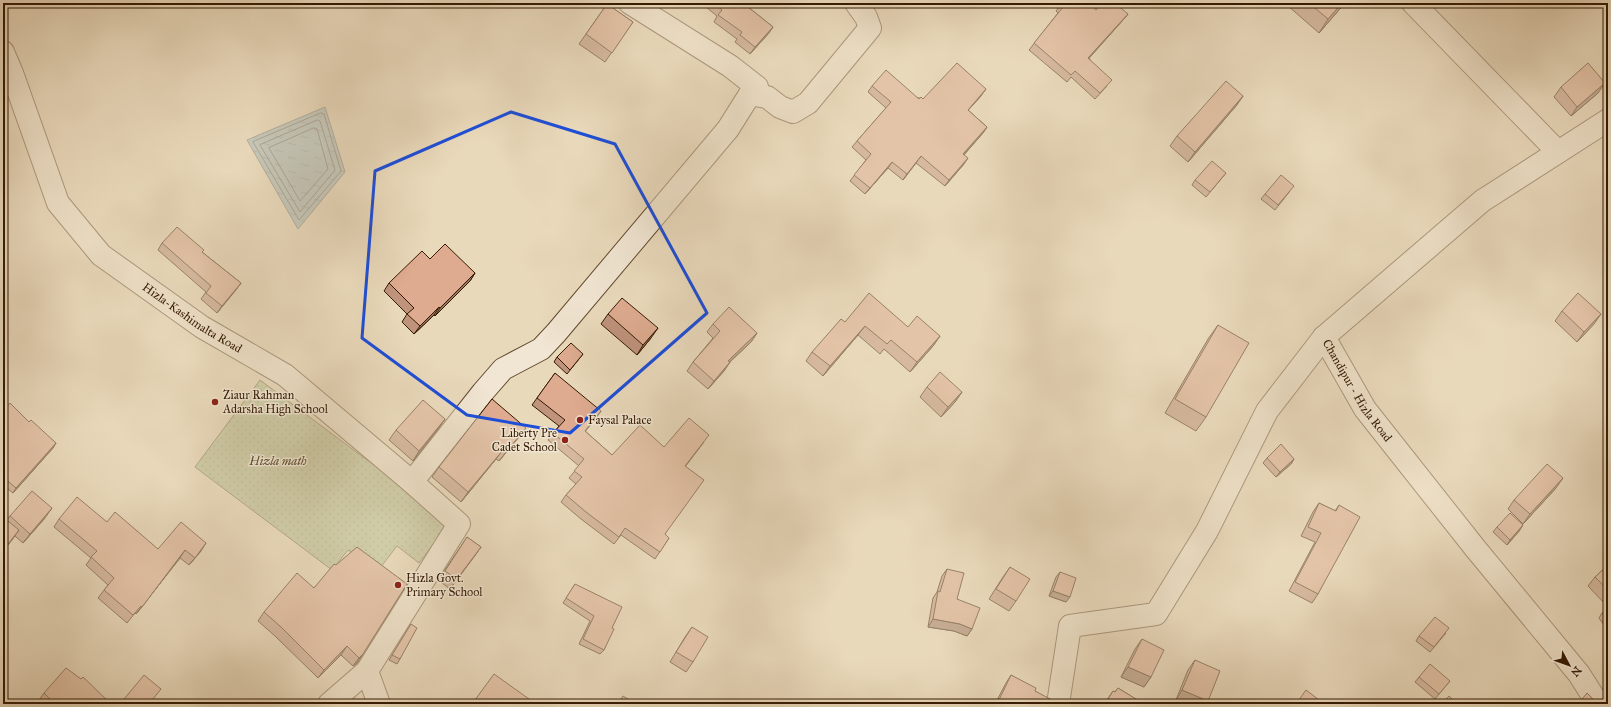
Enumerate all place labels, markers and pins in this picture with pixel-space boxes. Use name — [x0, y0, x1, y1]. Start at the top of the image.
place label: Ziaur Rahman Adarsha High School — [222, 388, 329, 417]
marker: Ziaur Rahman Adarsha High School — [210, 397, 220, 407]
place label: Faysal Palace — [588, 413, 651, 427]
marker: Faysal Palace — [575, 415, 585, 425]
place label: Liberty Pre Cadet School — [492, 426, 558, 454]
marker: Liberty Pre Cadet School — [560, 435, 570, 445]
place label: Hizla Govt. Primary School — [406, 571, 483, 599]
marker: Hizla Govt. Primary School — [393, 580, 403, 590]

